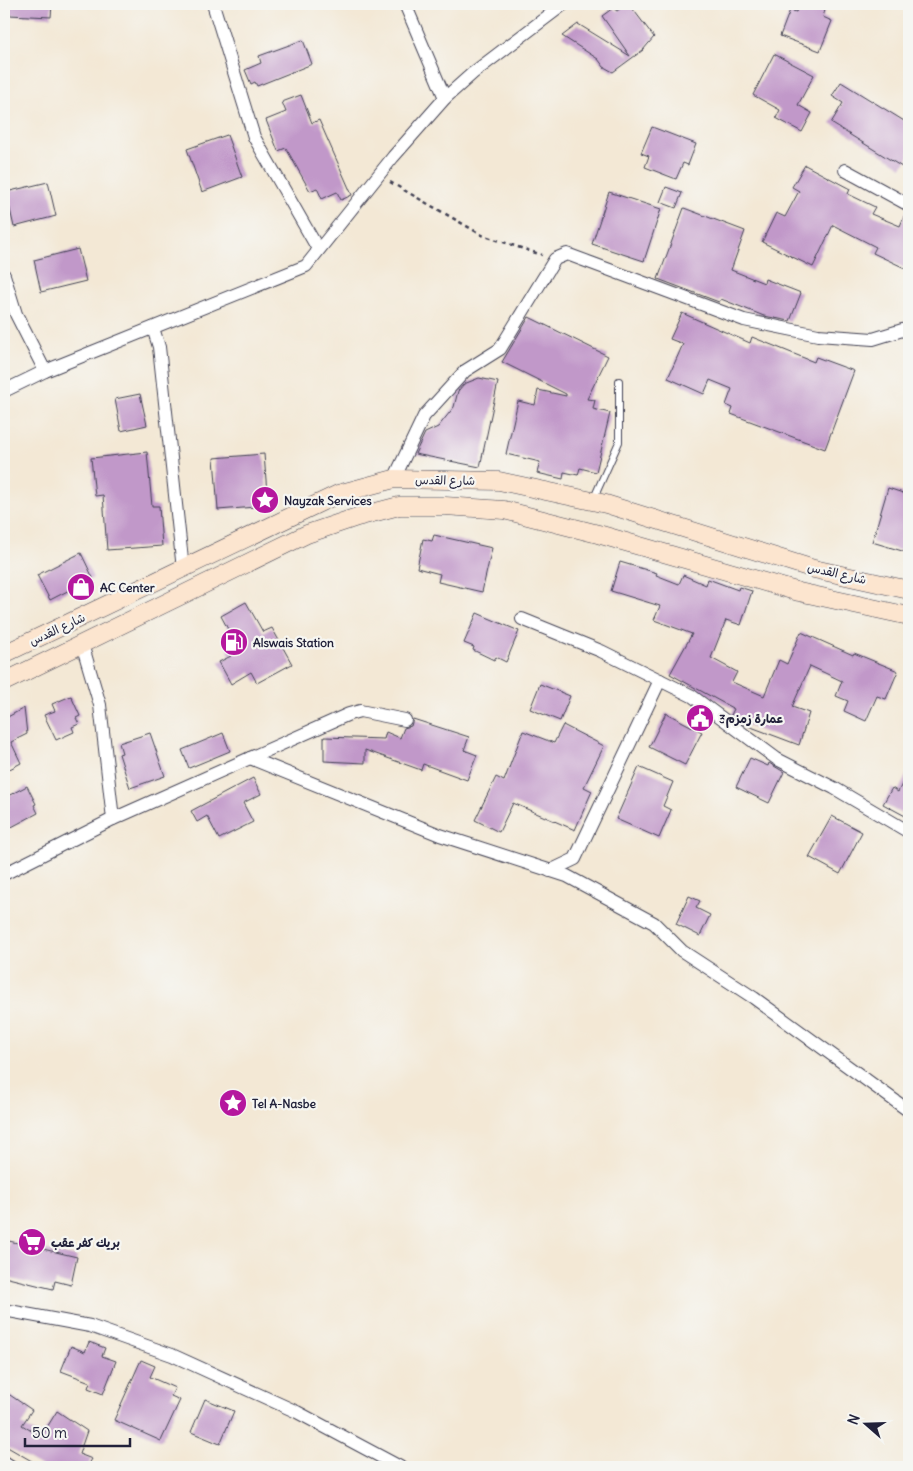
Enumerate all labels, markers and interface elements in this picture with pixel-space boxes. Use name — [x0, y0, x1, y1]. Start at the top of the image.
street label: شارع القدس — [415, 472, 475, 490]
place icon: Nayzak Services — [250, 485, 280, 515]
place label: Nayzak Services — [284, 493, 372, 509]
street label: شارع القدس — [806, 559, 868, 589]
shop icon: AC Center — [66, 572, 96, 602]
place label: AC Center — [100, 580, 155, 595]
street label: شارع القدس — [27, 610, 88, 650]
fuel station icon: Alswais Station — [219, 627, 249, 657]
place label: Alswais Station — [253, 635, 334, 650]
public building icon: عمارة زمزم3 — [685, 703, 715, 733]
place label: عمارة زمزم3 — [719, 711, 784, 728]
place icon: Tel A-Nasbe — [218, 1088, 248, 1118]
place label: Tel A-Nasbe — [252, 1096, 316, 1111]
supermarket icon: بريك كفر عقب — [17, 1227, 47, 1257]
place label: بريك كفر عقب — [51, 1235, 120, 1250]
north arrow — [840, 1398, 890, 1448]
text: N — [844, 1412, 864, 1427]
scale bar — [25, 1416, 130, 1448]
text: 50 m — [32, 1423, 67, 1442]

